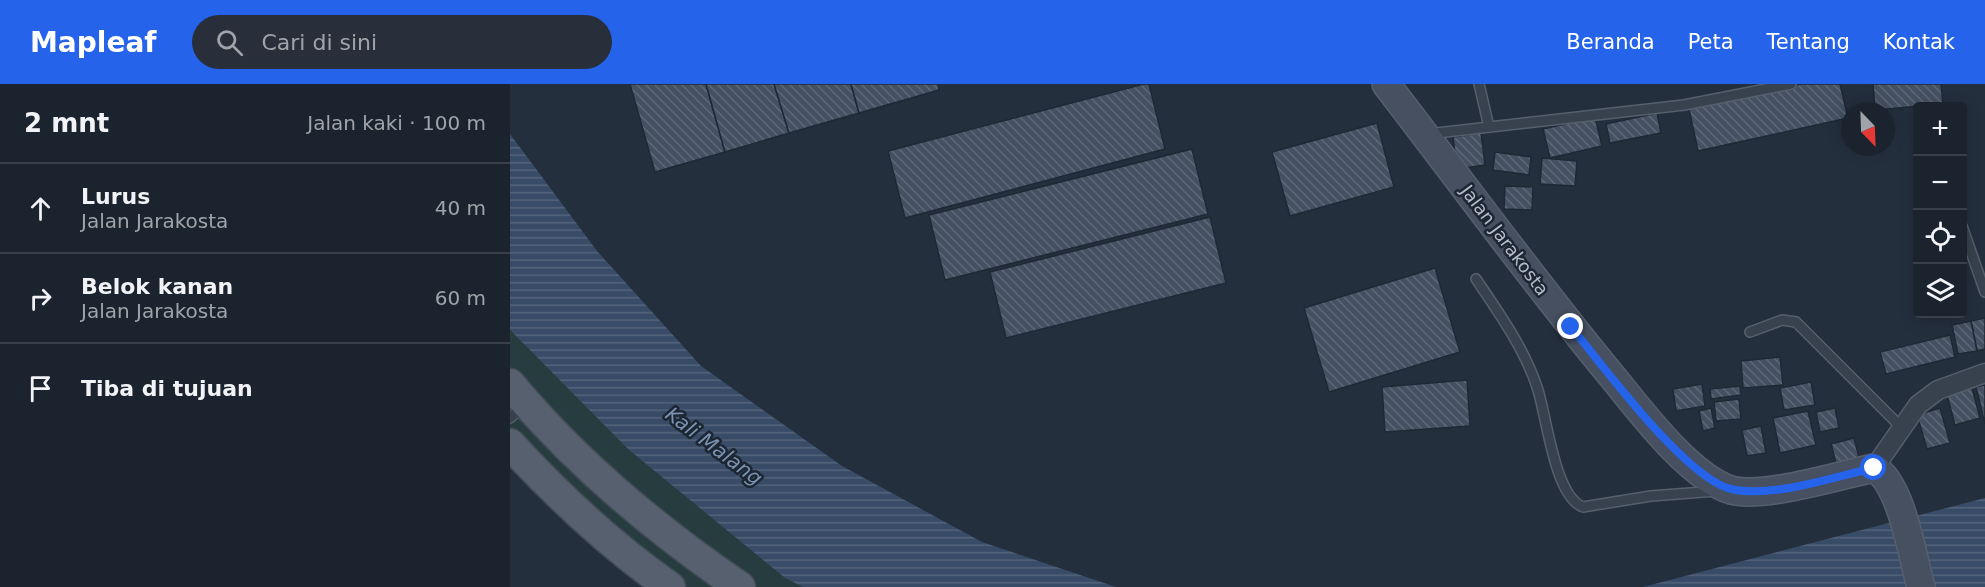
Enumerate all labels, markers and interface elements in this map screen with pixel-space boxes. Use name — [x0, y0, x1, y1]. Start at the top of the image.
search box — [192, 15, 612, 69]
text: Mapleaf — [30, 26, 156, 59]
icon: search — [213, 26, 246, 59]
text: Cari di sini — [261, 30, 377, 55]
text: Beranda — [1566, 30, 1655, 54]
text: Peta — [1688, 30, 1734, 54]
text: Tentang — [1767, 30, 1850, 54]
text: Kontak — [1883, 30, 1955, 54]
north arrow — [1841, 102, 1895, 156]
map controls — [1913, 102, 1967, 318]
button: + — [1913, 102, 1967, 156]
text: 2 mnt — [24, 108, 109, 138]
text: Jalan kaki · 100 m — [307, 111, 486, 135]
button: − — [1913, 156, 1967, 210]
street label: Jalan Jarakosta — [1456, 180, 1553, 299]
text: Lurus — [81, 184, 150, 209]
icon: ahead — [24, 192, 57, 225]
text: 40 m — [435, 196, 486, 220]
text: Jalan Jarakosta — [81, 209, 228, 233]
button: locate — [1913, 210, 1967, 264]
button: layers — [1913, 264, 1967, 318]
text: Belok kanan — [81, 274, 233, 299]
icon: right — [24, 282, 57, 315]
text: 60 m — [435, 286, 486, 310]
text: Jalan Jarakosta — [81, 299, 228, 323]
route end — [1557, 313, 1583, 339]
icon: arrive — [24, 372, 57, 405]
text: Tiba di tujuan — [81, 376, 253, 401]
water label: Kali Malang — [661, 402, 767, 490]
route start — [1860, 454, 1886, 480]

